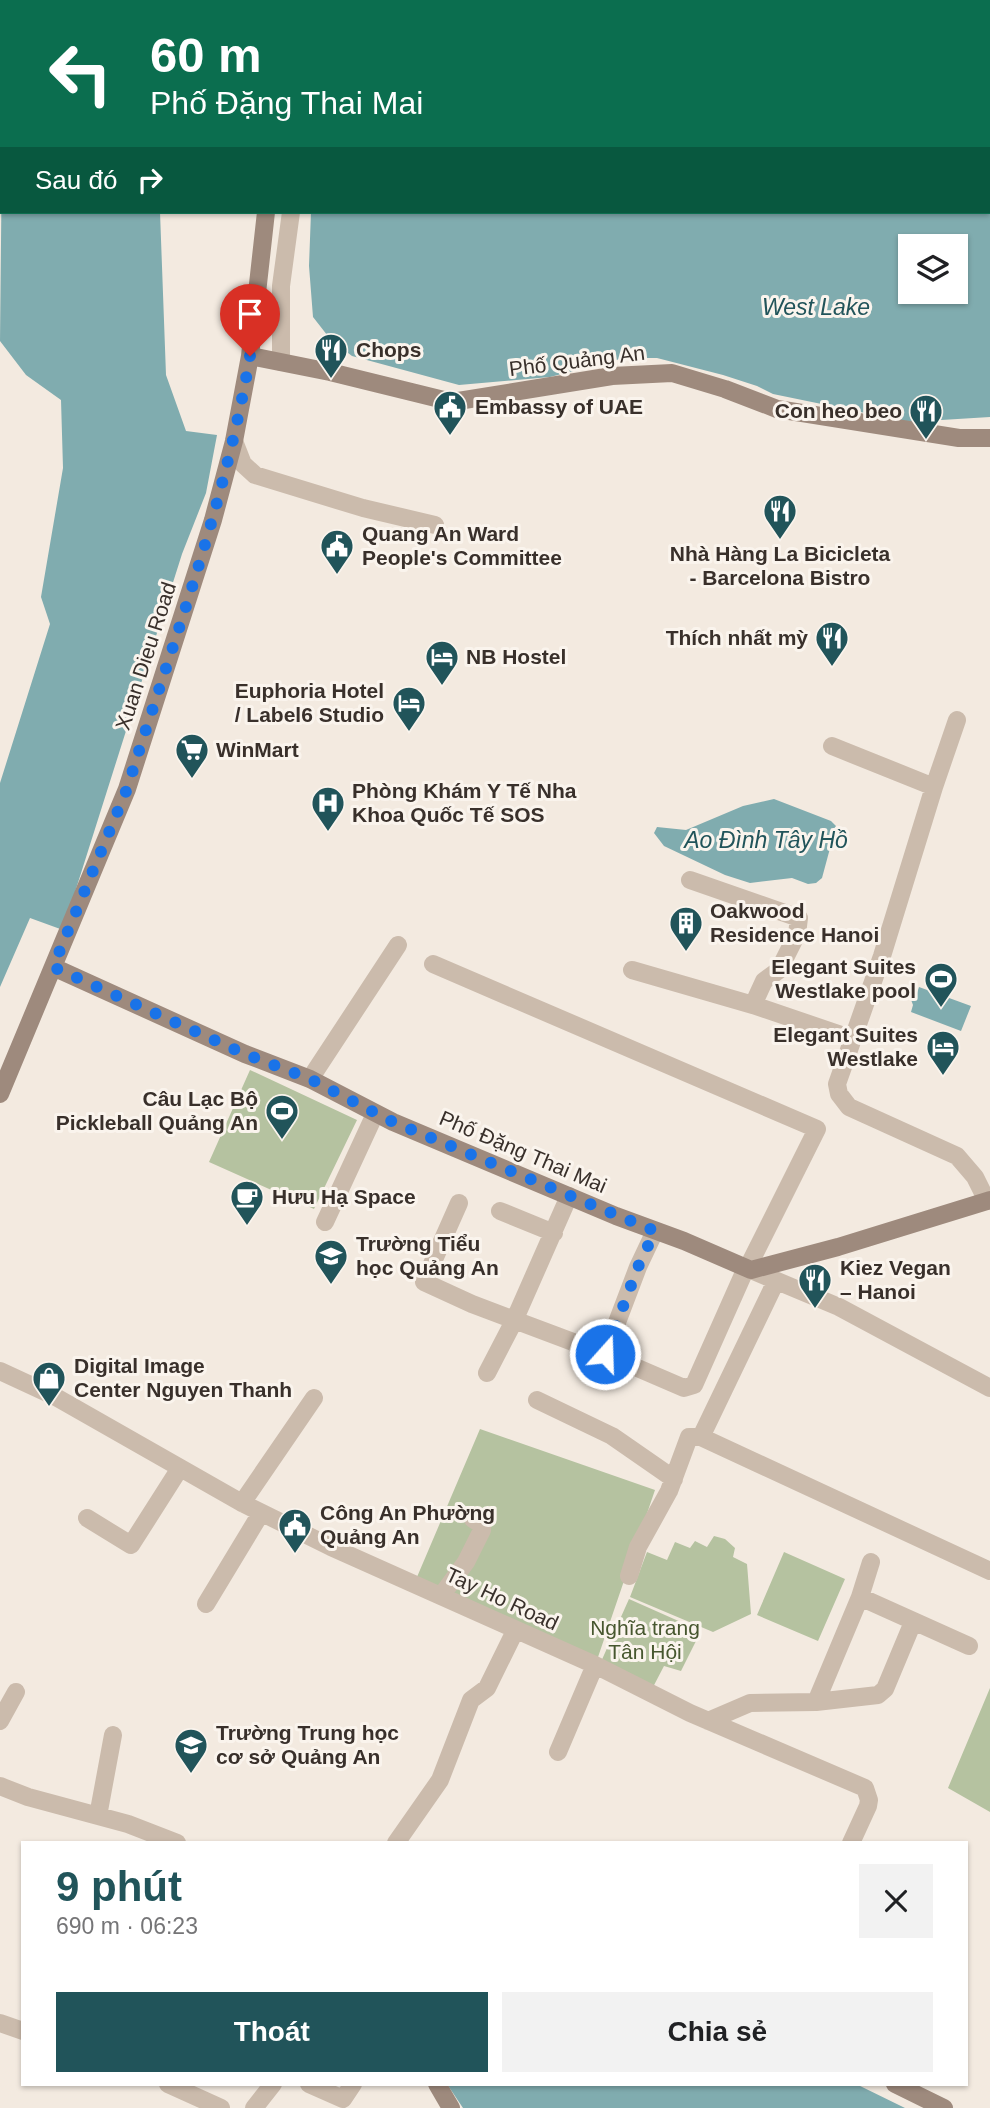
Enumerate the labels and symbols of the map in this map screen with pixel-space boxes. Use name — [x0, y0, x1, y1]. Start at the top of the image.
pin — [220, 284, 280, 356]
water label: West Lake — [762, 294, 870, 320]
restaurant icon: Chops — [312, 331, 350, 380]
place label: Chops — [356, 338, 421, 361]
street label: Phố Quảng An — [508, 341, 646, 380]
public building icon: Embassy of UAE — [431, 388, 469, 437]
restaurant icon: Con heo beo — [907, 392, 945, 441]
place label: Embassy of UAE — [475, 395, 643, 418]
place label: Con heo beo — [775, 399, 902, 422]
restaurant icon: Nhà Hàng La Bicicleta - Barcelona Bistro — [761, 492, 799, 541]
place label: Quang An Ward People's Committee — [362, 522, 562, 569]
public building icon: Quang An Ward People's Committee — [318, 527, 356, 576]
place label: Nhà Hàng La Bicicleta - Barcelona Bistro — [670, 542, 891, 589]
street label: Xuan Dieu Road — [111, 579, 180, 733]
restaurant icon: Thích nhất mỳ — [813, 619, 851, 668]
place label: Thích nhất mỳ — [666, 626, 808, 649]
hotel icon: NB Hostel — [423, 638, 461, 687]
place label: NB Hostel — [466, 645, 566, 668]
place label: Euphoria Hotel / Label6 Studio — [235, 679, 384, 726]
hotel icon: Euphoria Hotel / Label6 Studio — [390, 684, 428, 733]
supermarket icon: WinMart — [173, 731, 211, 780]
place label: WinMart — [216, 738, 299, 761]
place label: Phòng Khám Y Tế Nha Khoa Quốc Tế SOS — [352, 779, 577, 826]
hospital icon: Phòng Khám Y Tế Nha Khoa Quốc Tế SOS — [309, 784, 347, 833]
water label: Ao Đình Tây Hồ — [682, 827, 848, 853]
place label: Oakwood Residence Hanoi — [710, 899, 879, 946]
building icon: Oakwood Residence Hanoi — [667, 904, 705, 953]
place label: Elegant Suites Westlake pool — [771, 955, 916, 1002]
sports icon: Elegant Suites Westlake pool — [922, 960, 960, 1009]
place label: Elegant Suites Westlake — [773, 1023, 918, 1070]
hotel icon: Elegant Suites Westlake — [924, 1028, 962, 1077]
place label: Câu Lạc Bộ Pickleball Quảng An — [56, 1087, 258, 1134]
sports icon: Câu Lạc Bộ Pickleball Quảng An — [263, 1092, 301, 1141]
street label: Phố Đặng Thai Mai — [436, 1106, 610, 1197]
cafe icon: Hưu Hạ Space — [228, 1178, 266, 1227]
place label: Hưu Hạ Space — [272, 1185, 416, 1208]
place label: Trường Tiểu học Quảng An — [356, 1232, 499, 1279]
school or university icon: Trường Tiểu học Quảng An — [312, 1237, 350, 1286]
place label: Kiez Vegan – Hanoi — [840, 1256, 951, 1303]
restaurant icon: Kiez Vegan – Hanoi — [796, 1261, 834, 1310]
position arrow — [568, 1317, 642, 1391]
place label: Digital Image Center Nguyen Thanh — [74, 1354, 292, 1401]
shop icon: Digital Image Center Nguyen Thanh — [30, 1359, 68, 1408]
place label: Công An Phường Quảng An — [320, 1501, 495, 1548]
public building icon: Công An Phường Quảng An — [276, 1506, 314, 1555]
street label: Tay Ho Road — [442, 1562, 562, 1635]
park label: Nghĩa trang Tân Hội — [590, 1616, 700, 1663]
place label: Trường Trung học cơ sở Quảng An — [216, 1721, 399, 1768]
school or university icon: Trường Trung học cơ sở Quảng An — [172, 1726, 210, 1775]

